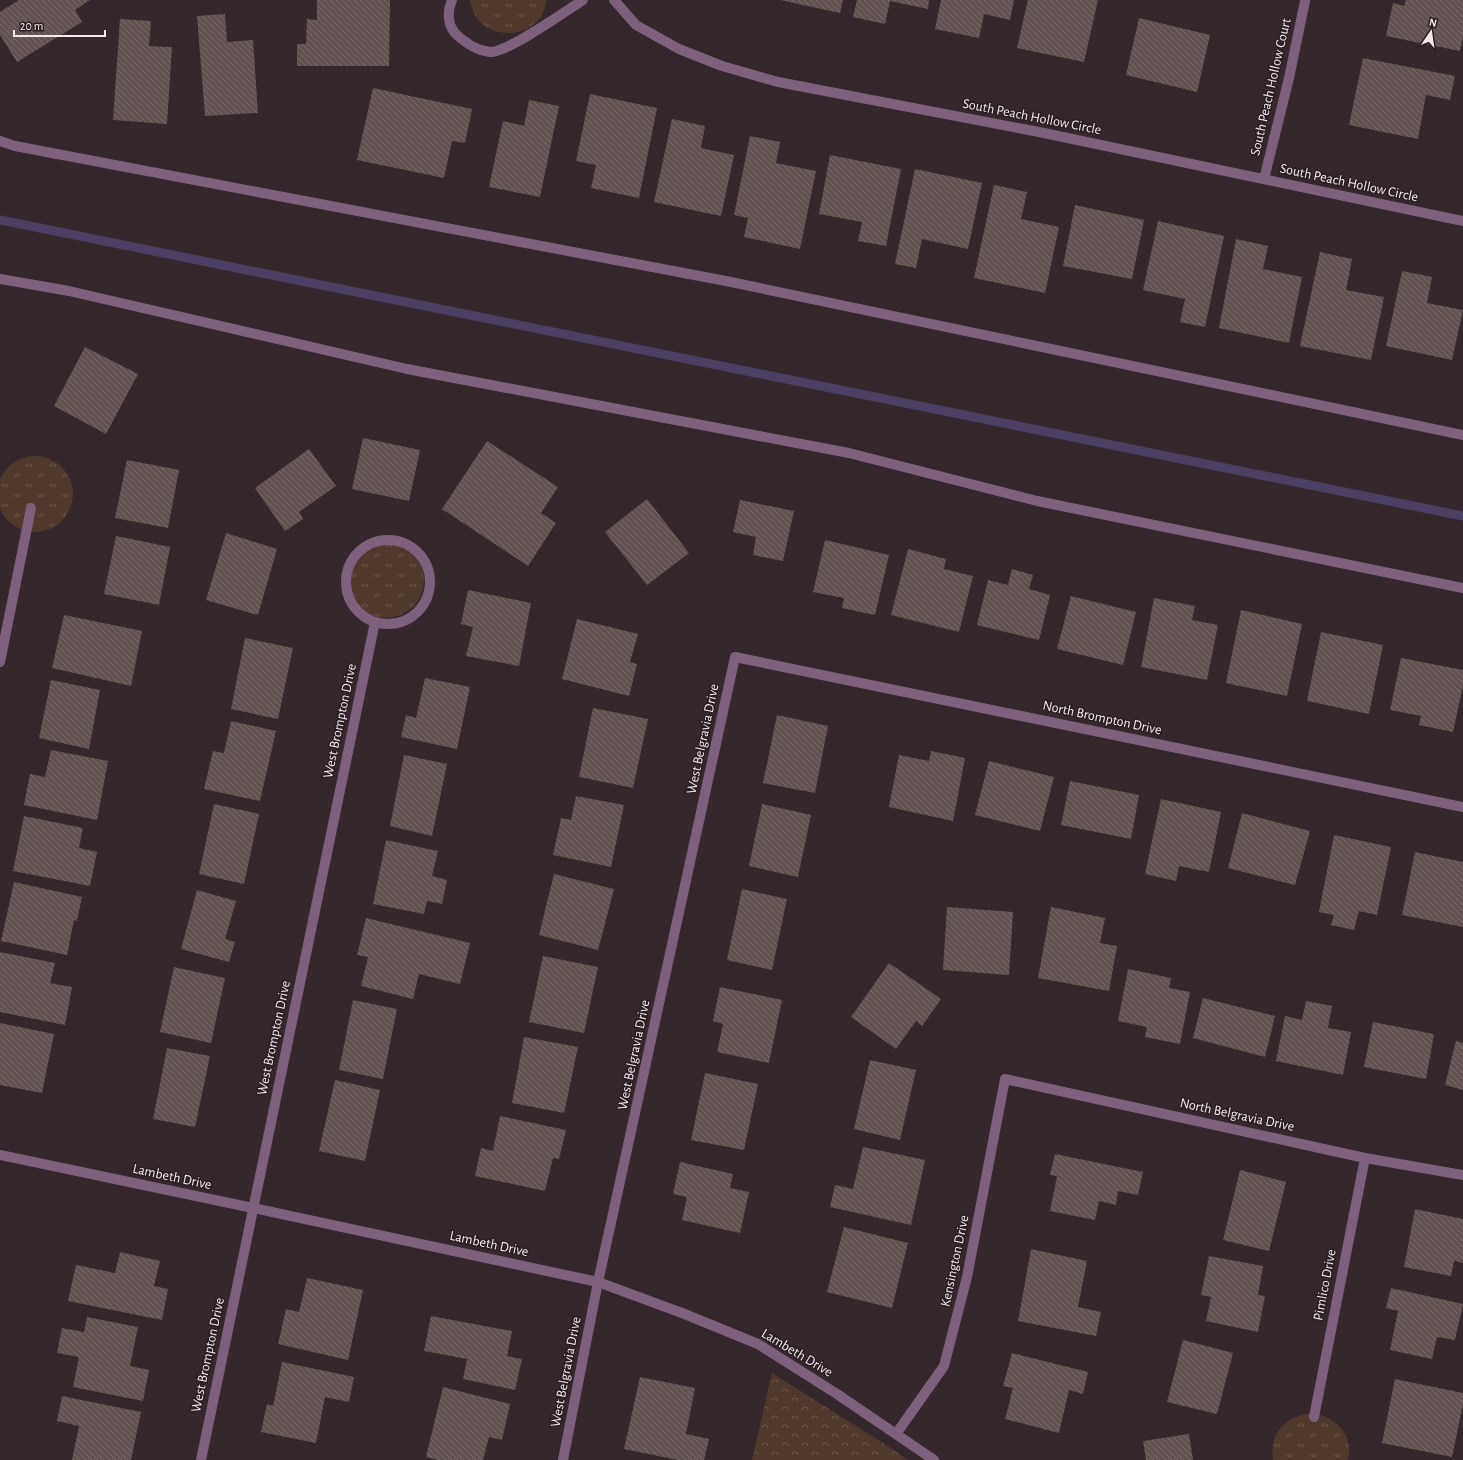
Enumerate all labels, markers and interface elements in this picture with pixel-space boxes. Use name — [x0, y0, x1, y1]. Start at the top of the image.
scale bar — [14, 12, 105, 38]
north arrow — [1411, 12, 1451, 52]
street label: South Peach Hollow Court — [1248, 17, 1294, 157]
text: N — [1428, 17, 1438, 29]
text: 20 m — [20, 20, 43, 32]
street label: South Peach Hollow Circle — [961, 97, 1103, 137]
street label: South Peach Hollow Circle — [1279, 161, 1419, 205]
street label: West Brompton Drive — [321, 662, 359, 780]
street label: West Belgravia Drive — [684, 683, 722, 795]
street label: North Brompton Drive — [1041, 699, 1163, 737]
street label: West Brompton Drive — [255, 979, 293, 1097]
street label: West Belgravia Drive — [615, 999, 653, 1111]
street label: North Belgravia Drive — [1179, 1096, 1295, 1134]
street label: Lambeth Drive — [131, 1162, 213, 1192]
street label: Kensington Drive — [938, 1214, 972, 1308]
street label: Lambeth Drive — [448, 1229, 530, 1259]
street label: Pimlico Drive — [1311, 1248, 1339, 1322]
street label: West Brompton Drive — [189, 1296, 227, 1414]
street label: West Belgravia Drive — [548, 1316, 584, 1428]
street label: Lambeth Drive — [759, 1326, 835, 1380]

